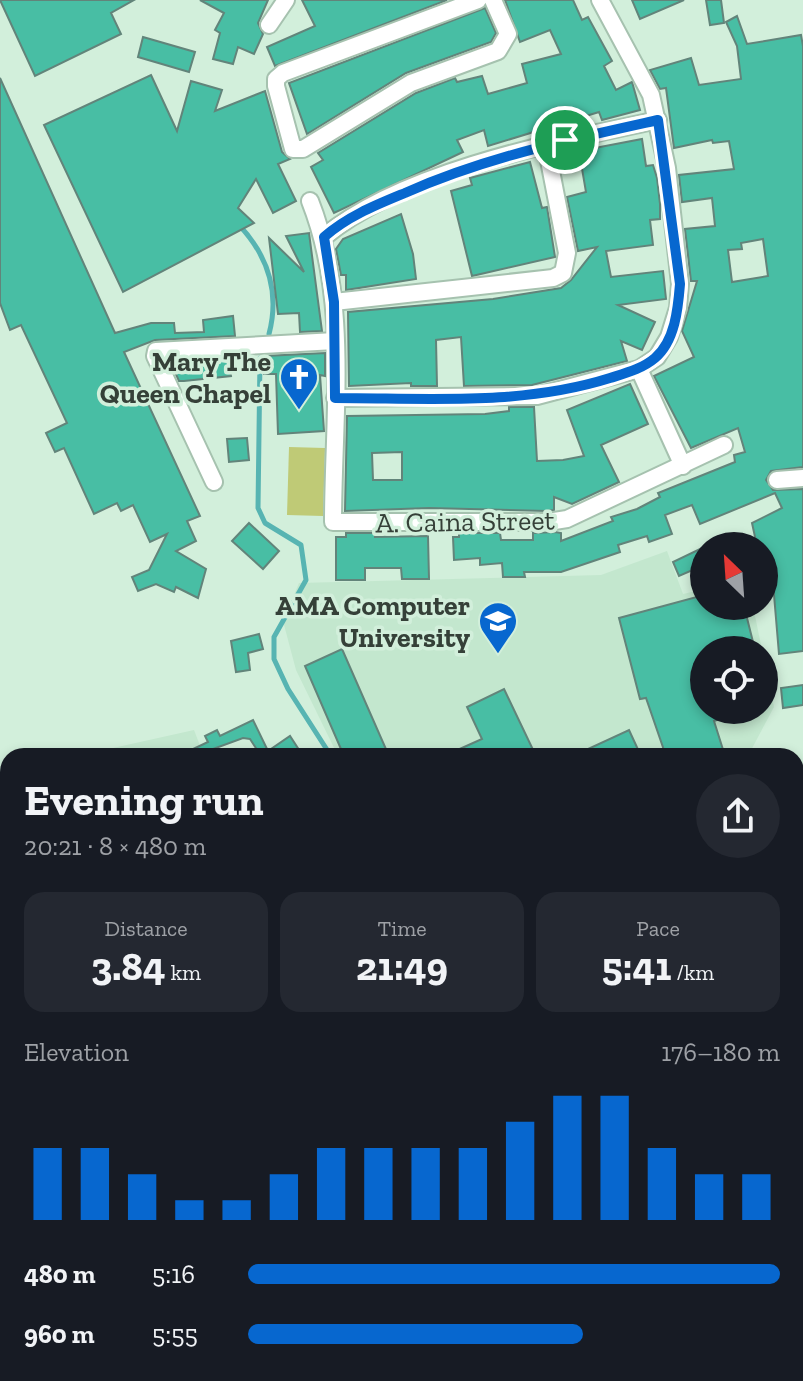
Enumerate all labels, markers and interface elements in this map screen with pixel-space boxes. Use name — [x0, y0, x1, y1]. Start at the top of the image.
pin — [531, 106, 599, 174]
icon: arrive — [543, 118, 587, 162]
place label: Mary The Queen Chapel — [100, 345, 271, 410]
church icon: Mary The Queen Chapel — [278, 356, 320, 411]
street label: A. Caina Street — [375, 503, 556, 540]
north arrow — [690, 532, 778, 620]
map controls — [690, 532, 778, 724]
place label: AMA Computer University — [275, 589, 470, 654]
school or university icon: AMA Computer University — [477, 600, 519, 655]
button: locate — [690, 636, 778, 724]
text: Evening run — [24, 773, 264, 826]
button: share — [696, 774, 780, 858]
text: 20:21 · 8 × 480 m — [24, 830, 206, 862]
text: Distance — [104, 915, 188, 942]
text: Time — [377, 915, 427, 942]
text: Pace — [636, 915, 680, 942]
text: 3.84 — [91, 942, 166, 990]
text: 21:49 — [356, 942, 448, 990]
text: 5:41 — [602, 942, 671, 990]
text: km — [166, 959, 201, 986]
text: /km — [671, 959, 714, 986]
text: Elevation — [24, 1036, 129, 1068]
text: 176–180 m — [661, 1036, 780, 1068]
text: 480 m — [24, 1258, 95, 1290]
text: 5:16 — [152, 1258, 195, 1290]
text: 960 m — [24, 1318, 94, 1350]
text: 5:55 — [152, 1318, 198, 1350]

